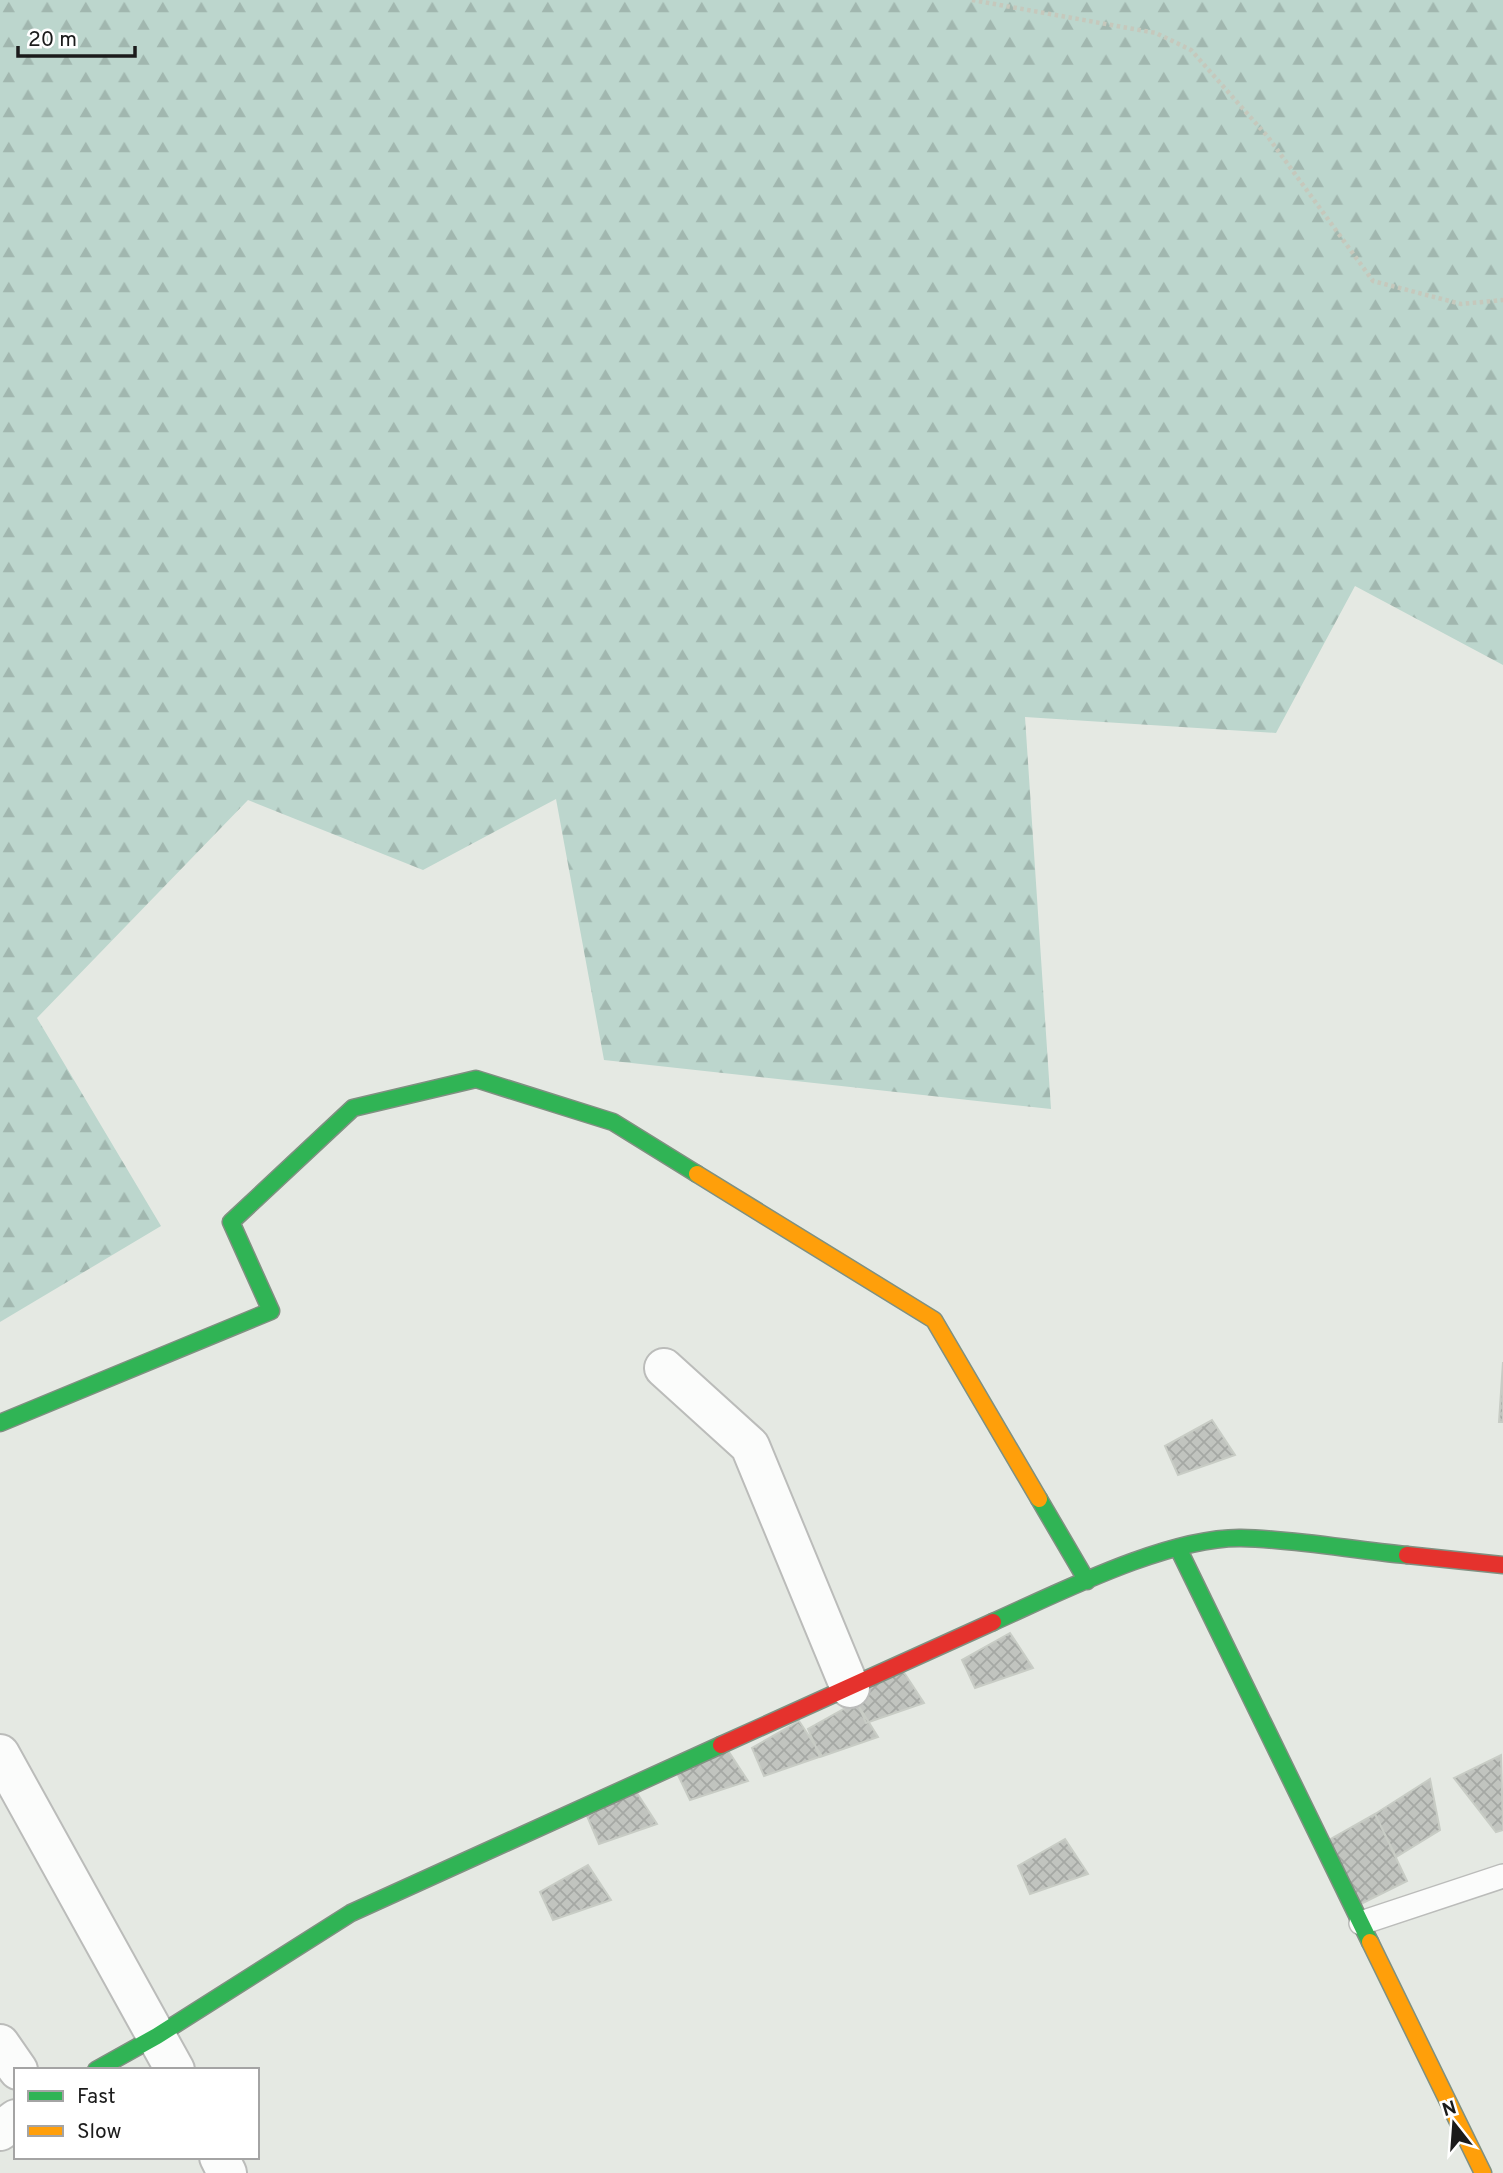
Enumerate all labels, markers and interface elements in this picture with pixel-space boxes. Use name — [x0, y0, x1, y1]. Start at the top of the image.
scale bar — [18, 14, 135, 58]
text: 20 m — [28, 27, 77, 54]
legend — [14, 2068, 259, 2159]
text: Fast — [77, 2084, 116, 2111]
north arrow — [1419, 2089, 1489, 2159]
text: N — [1440, 2096, 1460, 2123]
text: Slow — [77, 2119, 122, 2146]

